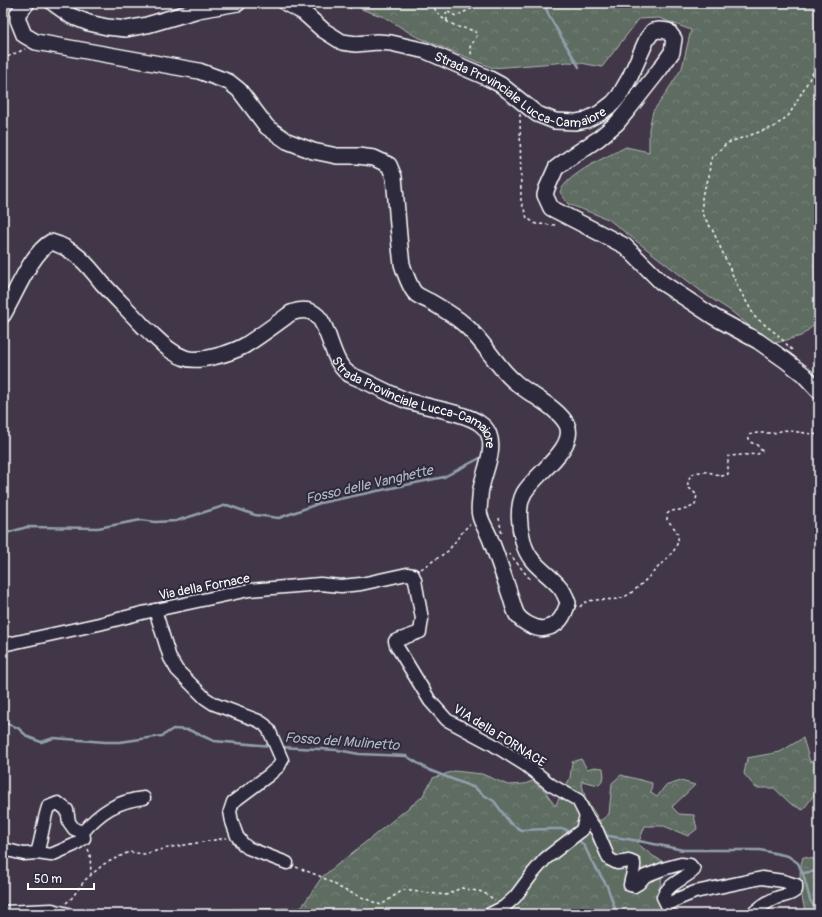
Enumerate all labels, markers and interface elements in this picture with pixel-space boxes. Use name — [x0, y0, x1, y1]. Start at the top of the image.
street label: Strada Provinciale Lucca-Camaiore — [432, 49, 610, 131]
street label: Strada Provinciale Lucca-Camaiore — [328, 354, 498, 449]
water label: Fosso delle Vanghette — [304, 461, 436, 507]
street label: Via della Fornace — [157, 570, 252, 604]
street label: VIA della FORNACE — [450, 701, 549, 771]
water label: Fosso del Mulinetto — [284, 729, 401, 754]
scale bar — [28, 865, 94, 891]
text: 50 m — [34, 872, 62, 887]

